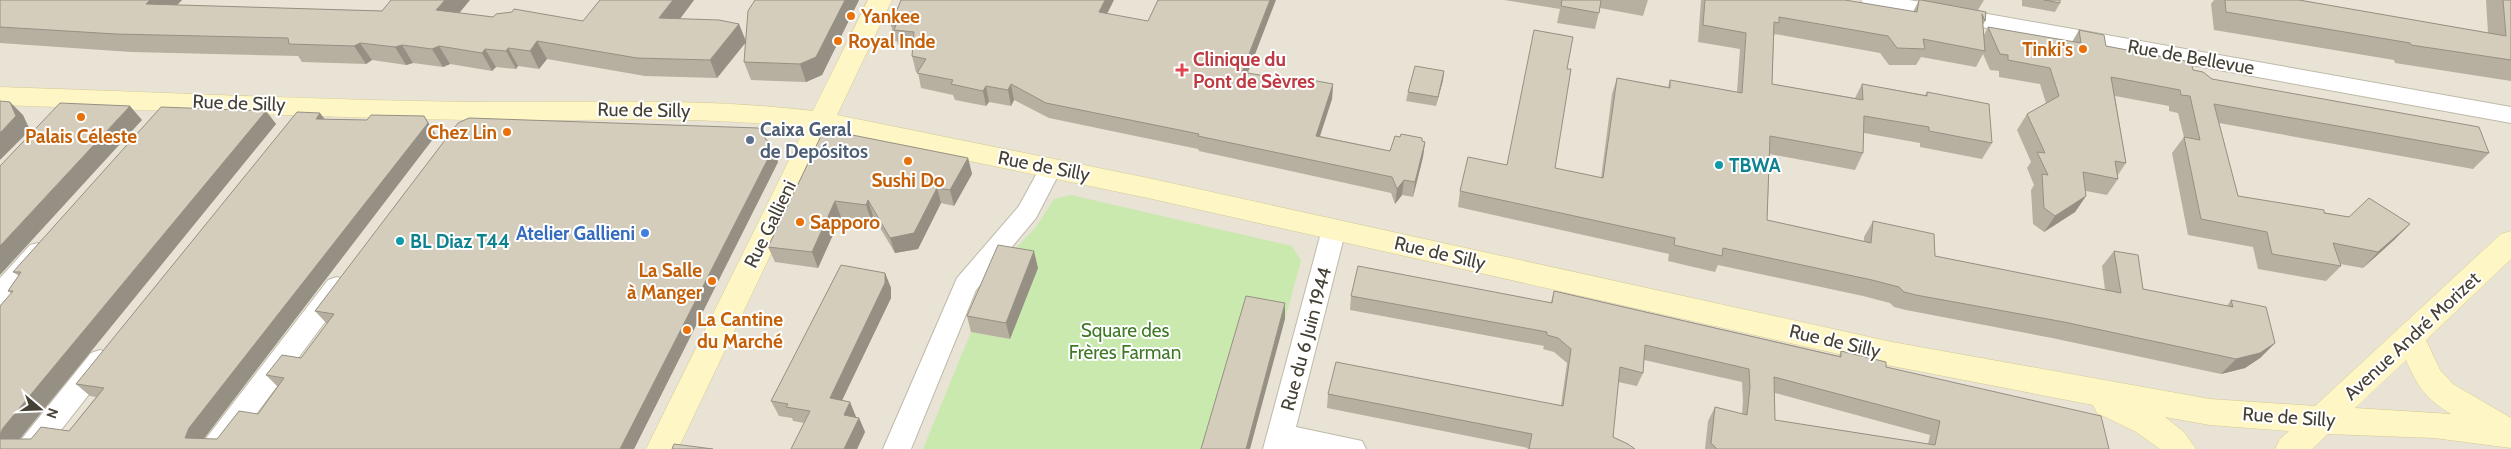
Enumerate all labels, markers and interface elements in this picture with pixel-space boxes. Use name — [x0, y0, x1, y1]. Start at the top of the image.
place label: Yankee — [860, 5, 920, 28]
marker: Yankee — [845, 10, 857, 22]
place label: Royal Inde — [848, 30, 935, 53]
marker: Royal Inde — [832, 35, 844, 47]
street label: Rue de Bellevue — [2126, 35, 2256, 80]
place label: Tinki's — [2022, 38, 2073, 61]
marker: Tinki's — [2077, 43, 2089, 55]
place label: Clinique du Pont de Sèvres — [1193, 48, 1315, 93]
marker: Clinique du Pont de Sèvres — [1175, 63, 1189, 77]
street label: Rue de Silly — [192, 90, 286, 116]
street label: Rue de Silly — [597, 98, 691, 122]
marker: Palais Céleste — [75, 111, 87, 123]
place label: Caixa Geral de Depósitos — [760, 118, 868, 163]
place label: Chez Lin — [427, 121, 497, 144]
place label: Palais Céleste — [25, 125, 137, 148]
marker: Chez Lin — [501, 126, 513, 138]
marker: Caixa Geral de Depósitos — [744, 134, 756, 146]
street label: Rue de Silly — [996, 146, 1092, 186]
place label: TBWA — [1729, 154, 1781, 177]
marker: Sushi Do — [902, 155, 914, 167]
marker: TBWA — [1713, 159, 1725, 171]
place label: Sushi Do — [871, 169, 945, 192]
street label: Rue Gallieni — [739, 177, 801, 271]
place label: Sapporo — [810, 211, 880, 234]
marker: Sapporo — [794, 216, 806, 228]
place label: Atelier Gallieni — [516, 222, 635, 245]
marker: Atelier Gallieni — [639, 227, 651, 239]
place label: BL Diaz T44 — [410, 230, 510, 253]
street label: Rue de Silly — [1392, 231, 1488, 275]
marker: BL Diaz T44 — [394, 235, 406, 247]
place label: La Salle à Manger — [627, 259, 703, 304]
street label: Rue du 6 Juin 1944 — [1276, 265, 1336, 413]
street label: Avenue André Morizet — [2339, 267, 2485, 405]
marker: La Salle à Manger — [706, 275, 718, 287]
place label: La Cantine du Marché — [697, 308, 783, 353]
park label: Square des Frères Farman — [1069, 319, 1181, 364]
street label: Rue de Silly — [1787, 319, 1883, 363]
marker: La Cantine du Marché — [681, 324, 693, 336]
north arrow — [15, 384, 65, 434]
street label: Rue de Silly — [2242, 402, 2337, 432]
text: N — [42, 406, 62, 421]

